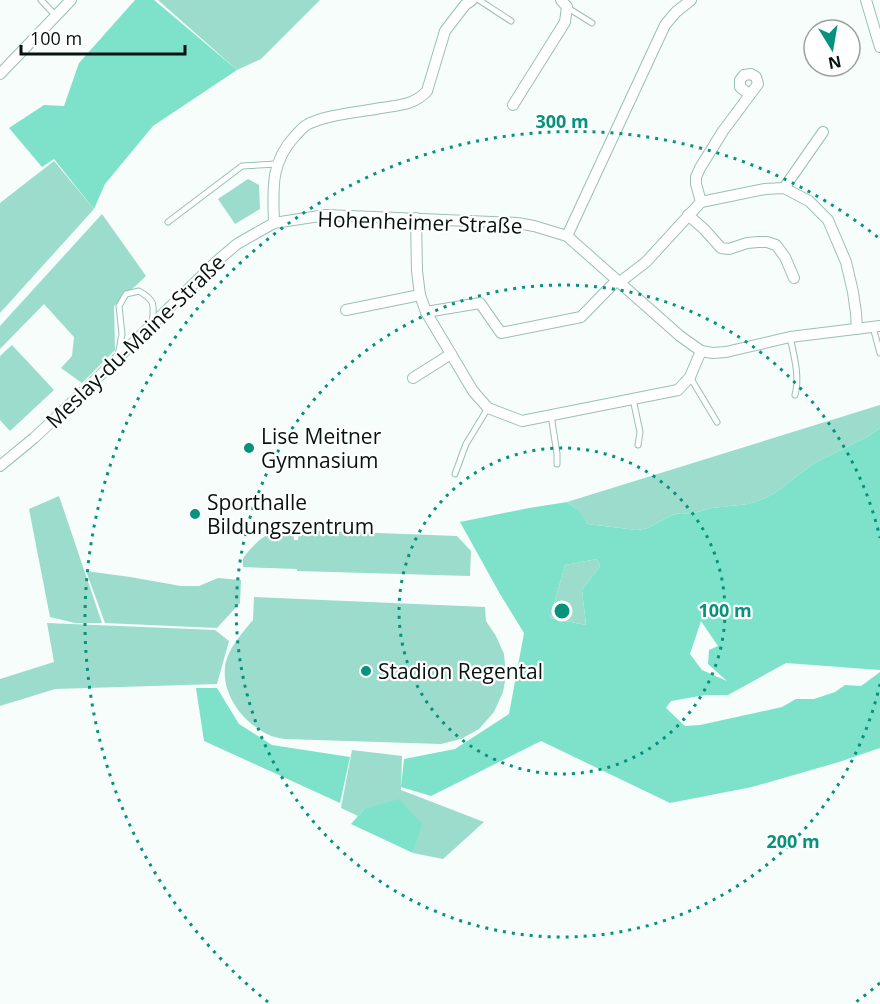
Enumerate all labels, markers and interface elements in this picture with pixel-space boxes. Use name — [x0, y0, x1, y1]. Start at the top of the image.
scale bar — [21, 18, 184, 56]
north arrow — [802, 18, 862, 78]
text: 100 m — [30, 26, 82, 50]
text: N — [826, 51, 843, 75]
text: 300 m — [535, 109, 589, 133]
street label: Hohenheimer Straße — [317, 204, 523, 240]
street label: Meslay-du-Maine-Straße — [39, 248, 231, 434]
place label: Lise Meitner Gymnasium — [261, 422, 382, 474]
marker: Lise Meitner Gymnasium — [242, 441, 256, 455]
place label: Sporthalle Bildungszentrum — [207, 488, 374, 540]
marker: Sporthalle Bildungszentrum — [188, 507, 202, 521]
text: 100 m — [698, 598, 752, 622]
centre of rings — [552, 601, 572, 621]
place label: Stadion Regental — [378, 657, 543, 685]
marker: Stadion Regental — [359, 664, 373, 678]
text: 200 m — [766, 829, 820, 853]

